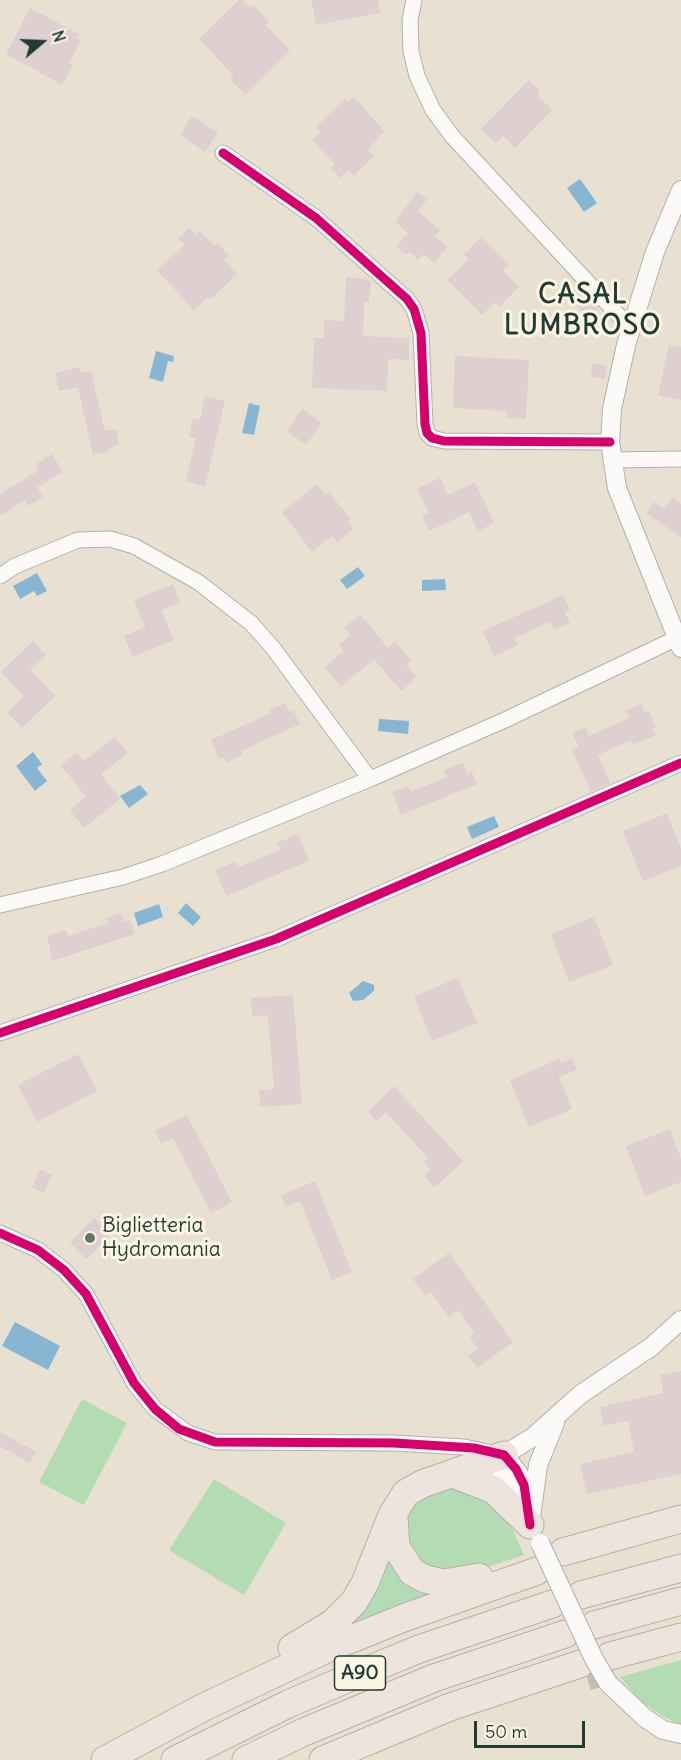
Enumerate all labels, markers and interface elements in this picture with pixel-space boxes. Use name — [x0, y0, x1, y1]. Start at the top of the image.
north arrow — [12, 12, 72, 72]
text: N — [48, 28, 70, 45]
district label: CASAL LUMBROSO — [504, 279, 662, 342]
place label: Biglietteria Hydromania — [102, 1213, 221, 1263]
marker: Biglietteria Hydromania — [83, 1231, 97, 1245]
road number: A90 — [334, 1656, 386, 1690]
scale bar — [477, 1709, 588, 1747]
text: 50 m — [485, 1720, 527, 1743]

